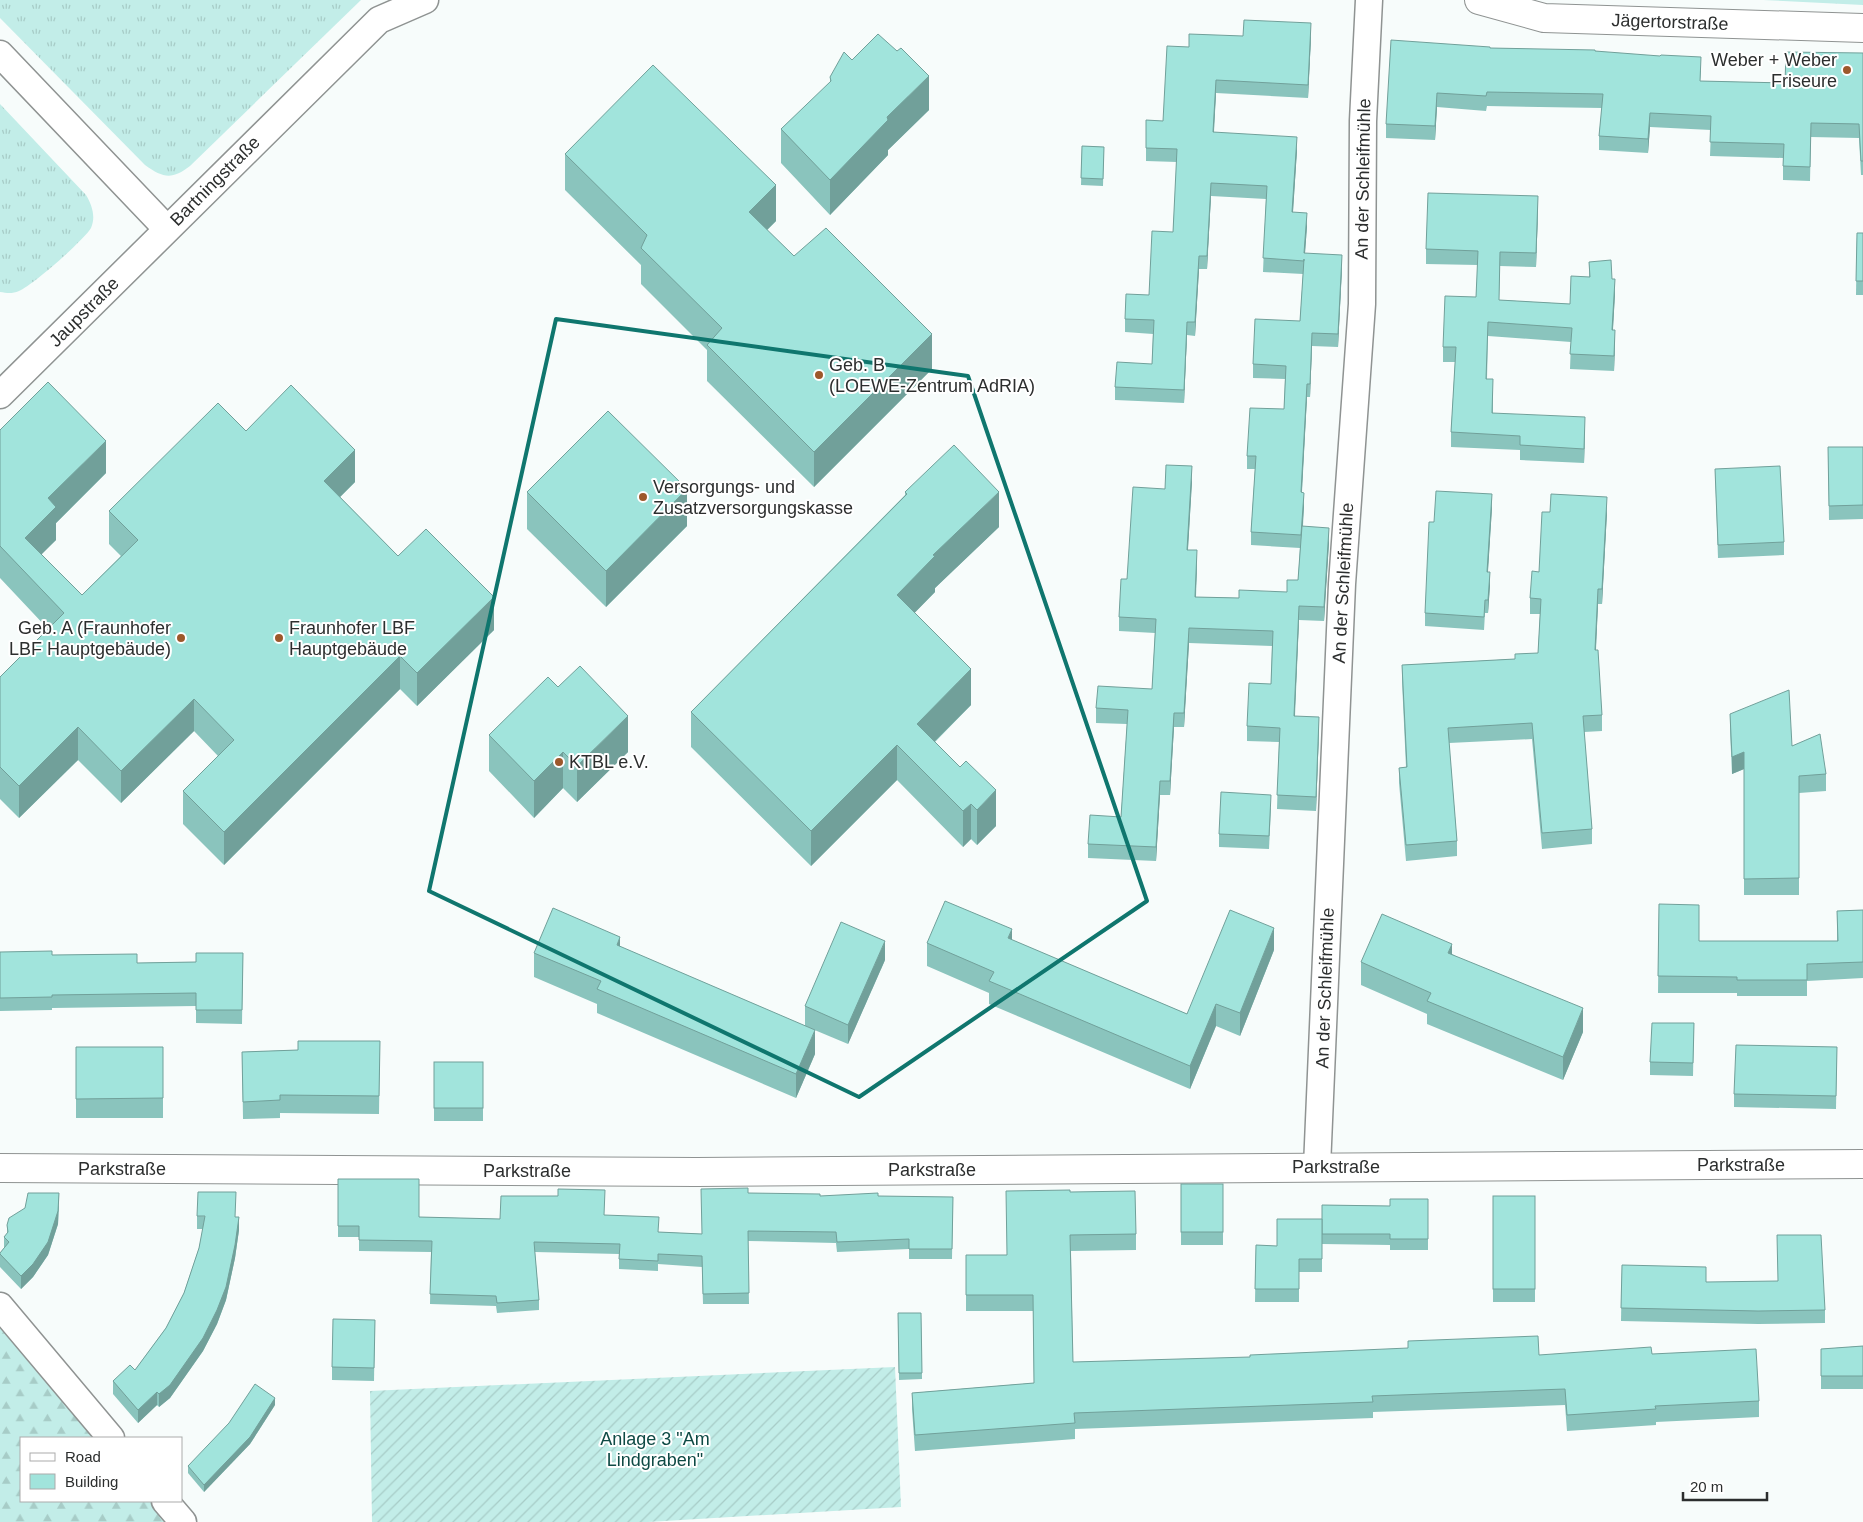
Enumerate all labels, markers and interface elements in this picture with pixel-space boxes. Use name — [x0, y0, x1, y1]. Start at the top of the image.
street label: Jägertorstraße — [1611, 10, 1729, 34]
place label: Weber + Weber Friseure — [1711, 50, 1837, 91]
marker: Weber + Weber Friseure — [1841, 64, 1853, 76]
street label: An der Schleifmühle — [1352, 98, 1374, 260]
street label: Bartningstraße — [166, 132, 264, 230]
street label: Jaupstraße — [45, 273, 123, 351]
place label: Geb. B (LOEWE-Zentrum AdRIA) — [829, 355, 1035, 396]
marker: Geb. B (LOEWE-Zentrum AdRIA) — [813, 369, 825, 381]
place label: Versorgungs- und Zusatzversorgungskasse — [653, 477, 853, 518]
marker: Versorgungs- und Zusatzversorgungskasse — [637, 491, 649, 503]
street label: An der Schleifmühle — [1329, 502, 1357, 664]
place label: Geb. A (Fraunhofer LBF Hauptgebäude) — [9, 618, 171, 659]
place label: Fraunhofer LBF Hauptgebäude — [289, 618, 415, 659]
marker: Geb. A (Fraunhofer LBF Hauptgebäude) — [175, 632, 187, 644]
marker: Fraunhofer LBF Hauptgebäude — [273, 632, 285, 644]
place label: KTBL e.V. — [569, 752, 649, 772]
marker: KTBL e.V. — [553, 756, 565, 768]
street label: An der Schleifmühle — [1312, 907, 1338, 1069]
street label: Parkstraße — [1697, 1155, 1785, 1175]
street label: Parkstraße — [1292, 1157, 1380, 1177]
street label: Parkstraße — [78, 1159, 166, 1179]
street label: Parkstraße — [888, 1160, 976, 1180]
street label: Parkstraße — [483, 1161, 571, 1181]
park label: Anlage 3 "Am Lindgraben" — [600, 1429, 710, 1470]
legend — [20, 1437, 182, 1502]
text: Road — [65, 1448, 101, 1465]
scale bar — [1683, 1470, 1767, 1502]
text: Building — [65, 1473, 118, 1490]
text: 20 m — [1690, 1478, 1723, 1495]

